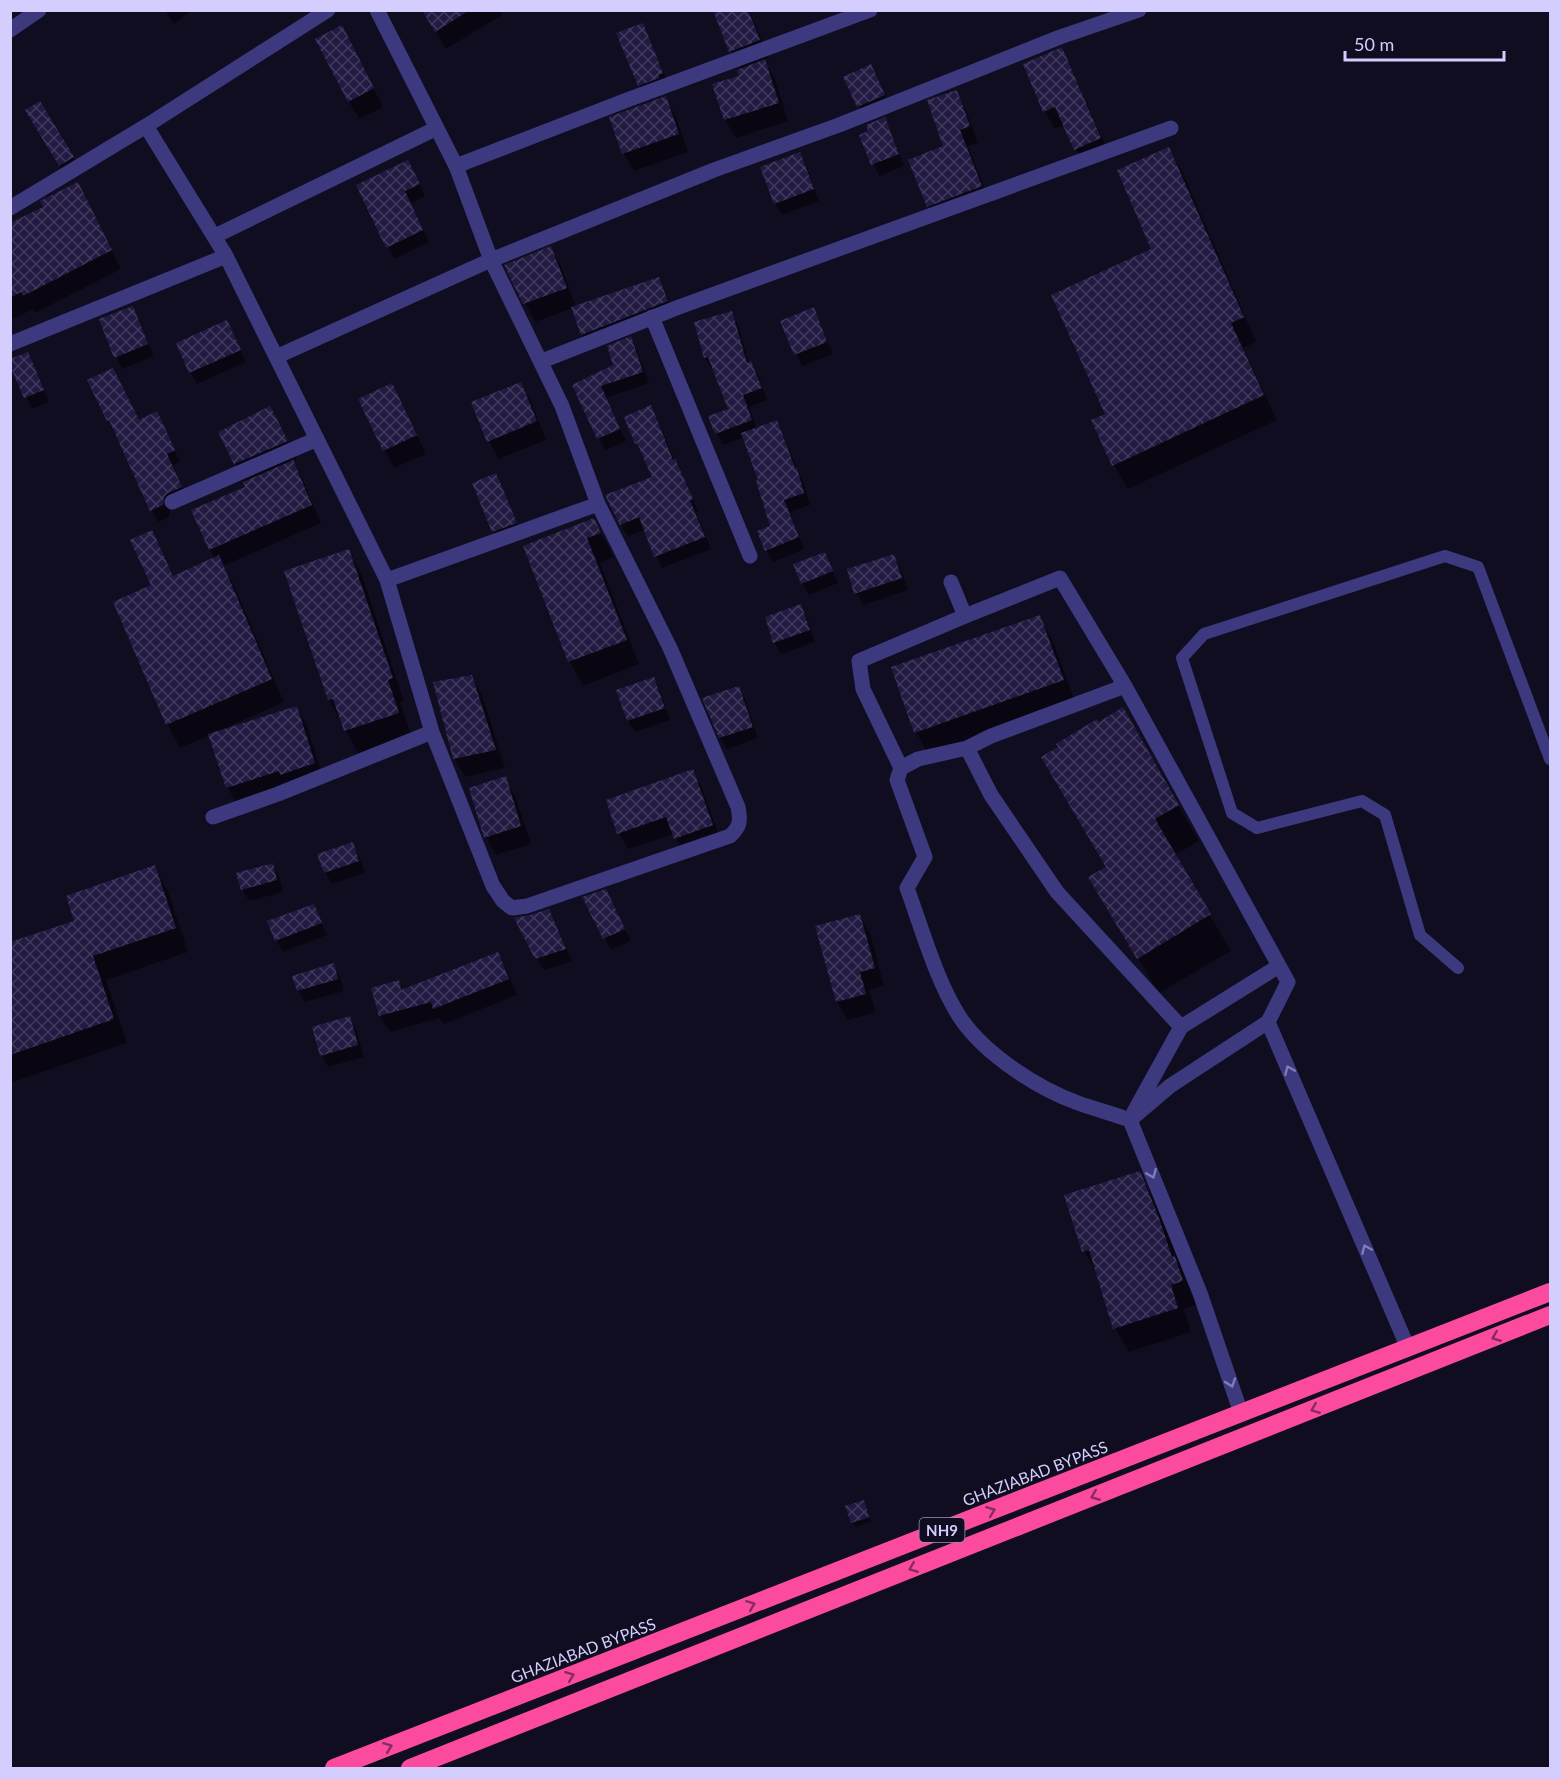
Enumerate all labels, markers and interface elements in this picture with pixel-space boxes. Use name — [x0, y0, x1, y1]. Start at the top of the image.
scale bar — [1345, 24, 1504, 62]
text: 50 m — [1354, 33, 1394, 55]
one-way arrow — [1284, 1065, 1296, 1076]
one-way arrow — [1145, 1167, 1157, 1178]
one-way arrow — [1361, 1244, 1373, 1255]
one-way arrow — [1491, 1329, 1502, 1342]
one-way arrow — [1224, 1377, 1236, 1388]
one-way arrow — [1310, 1401, 1321, 1414]
street label: GHAZIABAD BYPASS — [960, 1437, 1110, 1509]
one-way arrow — [1090, 1489, 1101, 1501]
one-way arrow — [985, 1506, 996, 1518]
road number: NH9 — [920, 1518, 964, 1542]
one-way arrow — [909, 1561, 920, 1573]
one-way arrow — [745, 1600, 756, 1612]
street label: GHAZIABAD BYPASS — [508, 1614, 658, 1686]
one-way arrow — [563, 1671, 574, 1683]
one-way arrow — [382, 1742, 393, 1754]

